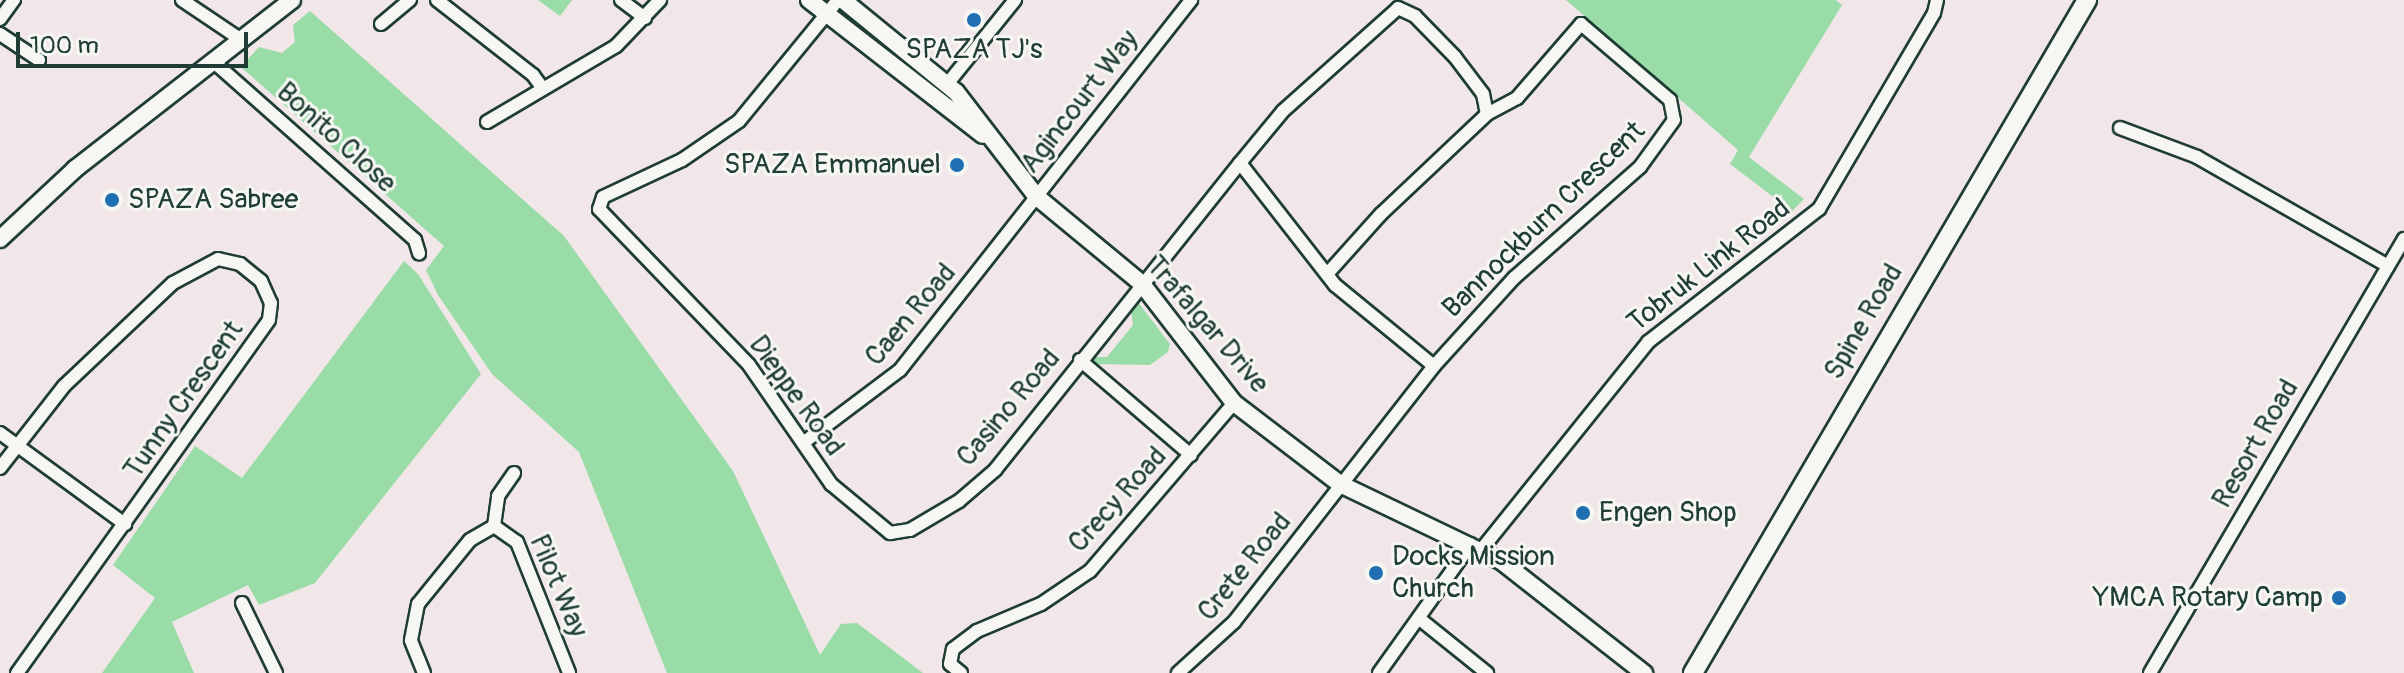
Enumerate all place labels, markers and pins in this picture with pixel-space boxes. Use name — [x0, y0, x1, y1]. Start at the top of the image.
marker: SPAZA TJ's — [965, 11, 983, 29]
place label: SPAZA TJ's — [905, 33, 1043, 67]
place label: SPAZA Emmanuel — [724, 148, 941, 182]
marker: SPAZA Emmanuel — [948, 156, 966, 174]
place label: SPAZA Sabree — [128, 183, 298, 217]
marker: SPAZA Sabree — [103, 191, 121, 209]
place label: Engen Shop — [1599, 496, 1737, 530]
marker: Engen Shop — [1574, 504, 1592, 522]
place label: Docks Mission Church — [1392, 540, 1555, 606]
marker: Docks Mission Church — [1367, 564, 1385, 582]
place label: YMCA Rotary Camp — [2093, 581, 2323, 615]
marker: YMCA Rotary Camp — [2330, 589, 2348, 607]

